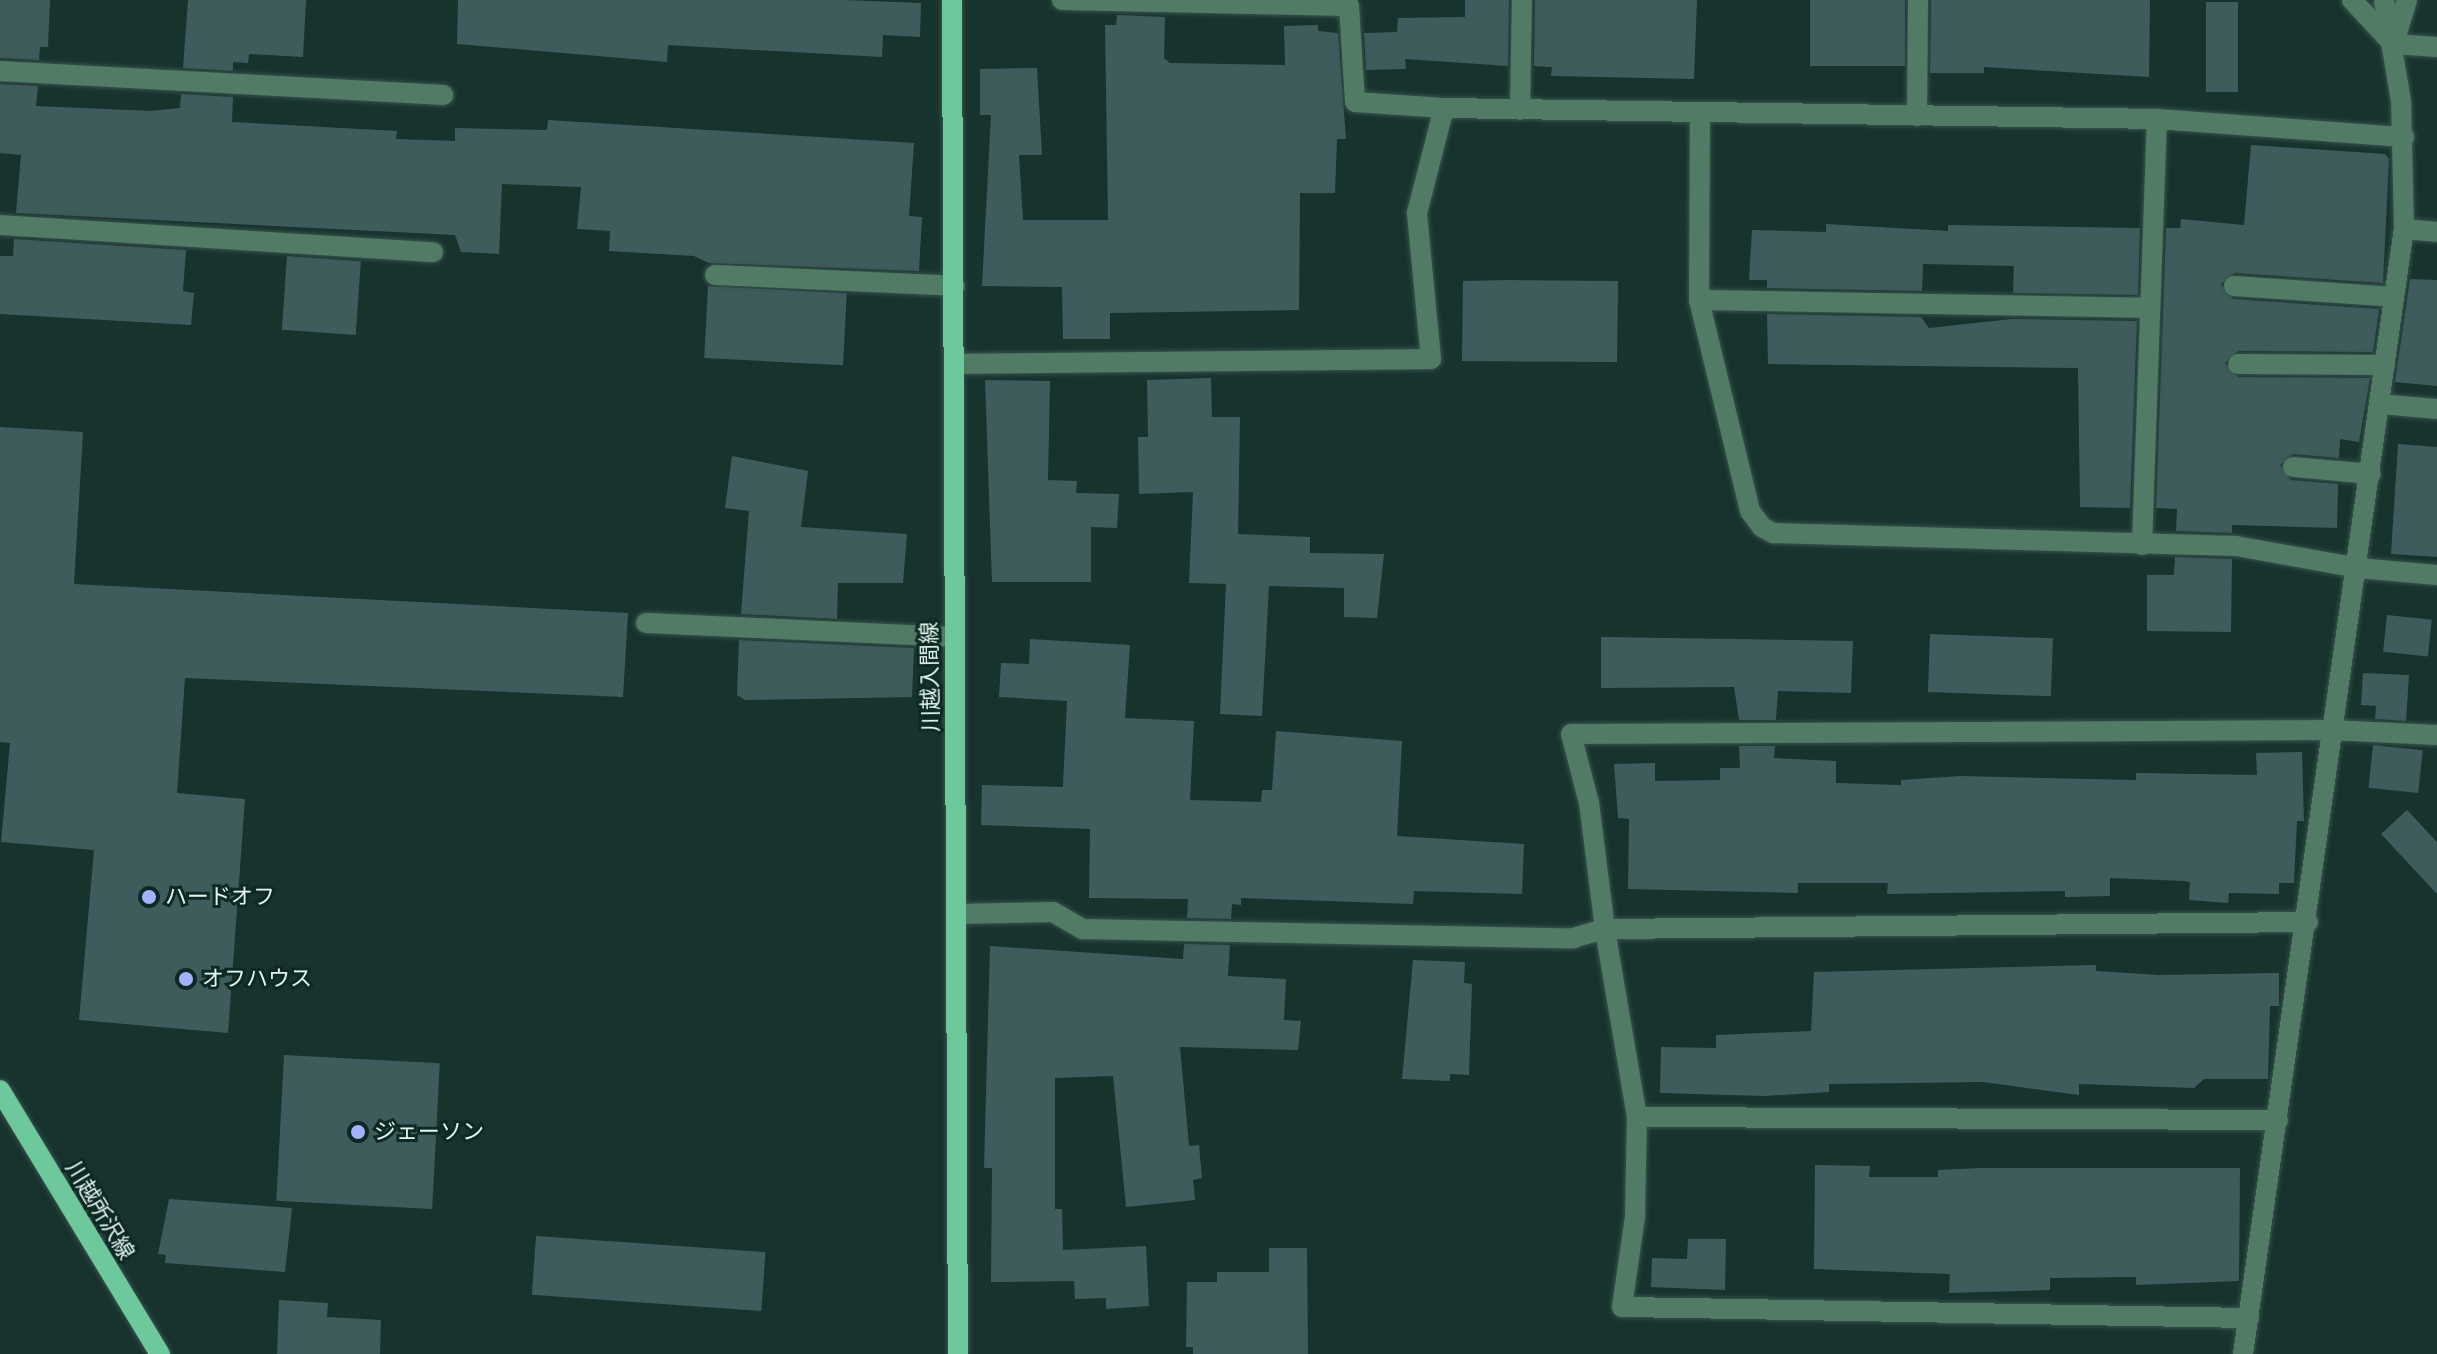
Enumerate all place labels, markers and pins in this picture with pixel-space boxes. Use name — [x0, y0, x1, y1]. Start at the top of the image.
place label: ハードオフ — [165, 884, 275, 910]
marker: ハードオフ — [140, 888, 158, 906]
place label: オフハウス — [202, 966, 312, 992]
marker: オフハウス — [177, 970, 195, 988]
place label: ジェーソン — [374, 1119, 484, 1145]
marker: ジェーソン — [349, 1123, 367, 1141]

